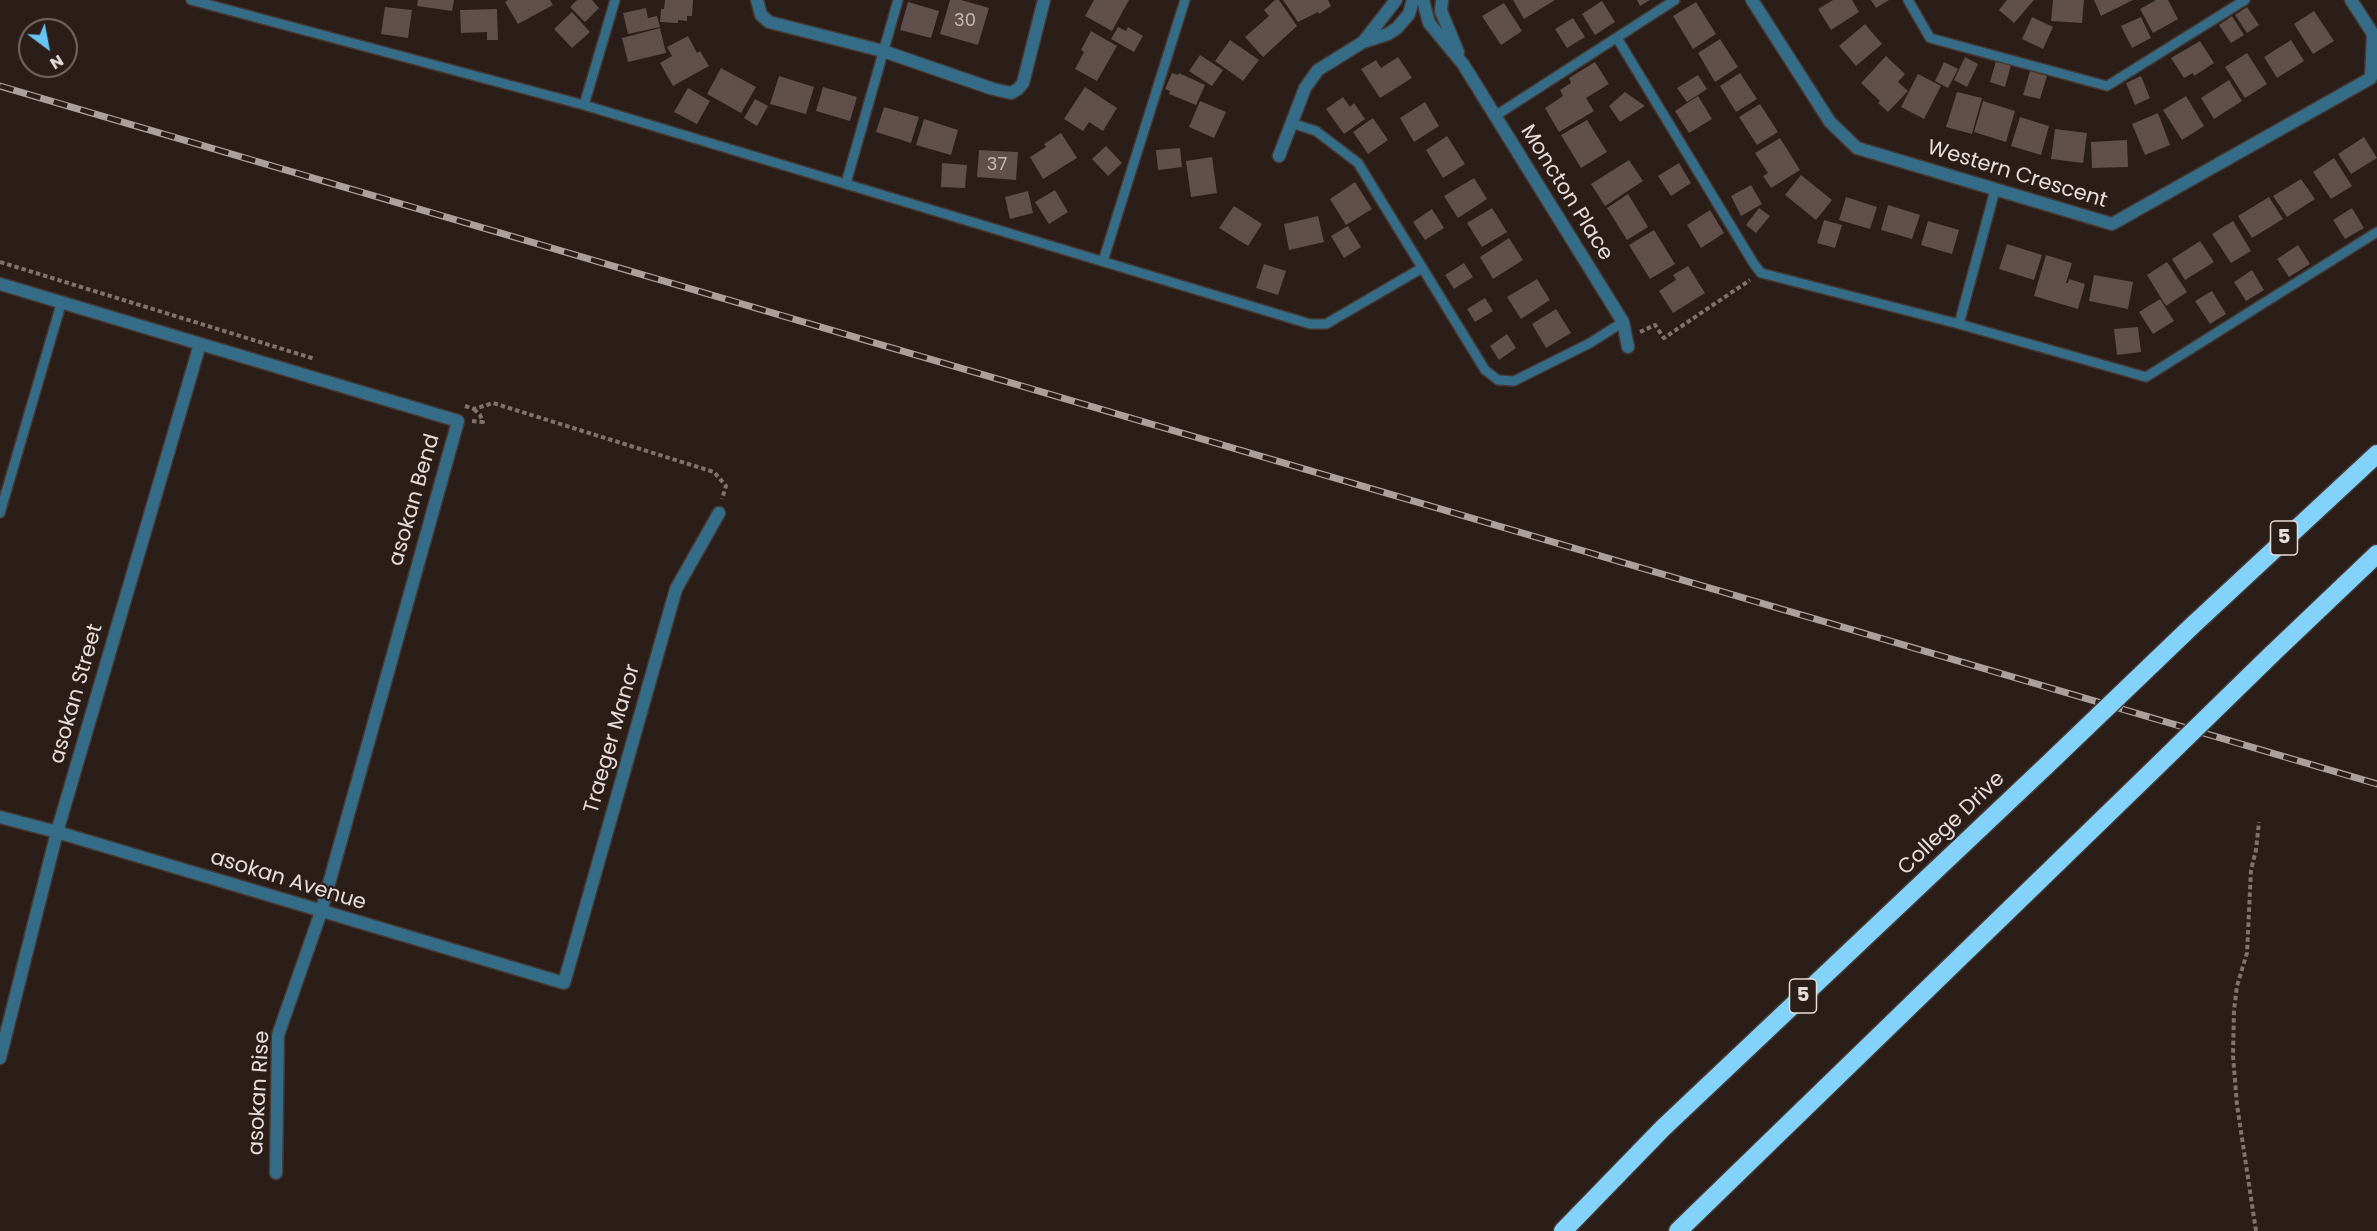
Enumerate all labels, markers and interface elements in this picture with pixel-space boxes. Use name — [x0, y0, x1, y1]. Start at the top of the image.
house number: 30 — [954, 10, 976, 32]
north arrow — [18, 18, 78, 78]
text: N — [46, 49, 68, 75]
street label: Moncton Place — [1514, 121, 1618, 265]
street label: Western Crescent — [1924, 136, 2110, 214]
house number: 37 — [987, 154, 1007, 176]
street label: asokan Bend — [384, 431, 446, 569]
road number: 5 — [2270, 521, 2298, 555]
street label: asokan Street — [45, 621, 109, 767]
street label: Traeger Manor — [580, 661, 646, 817]
street label: College Drive — [1893, 767, 2011, 881]
street label: asokan Avenue — [207, 845, 369, 917]
road number: 5 — [1790, 979, 1816, 1013]
street label: asokan Rise — [244, 1030, 276, 1156]

